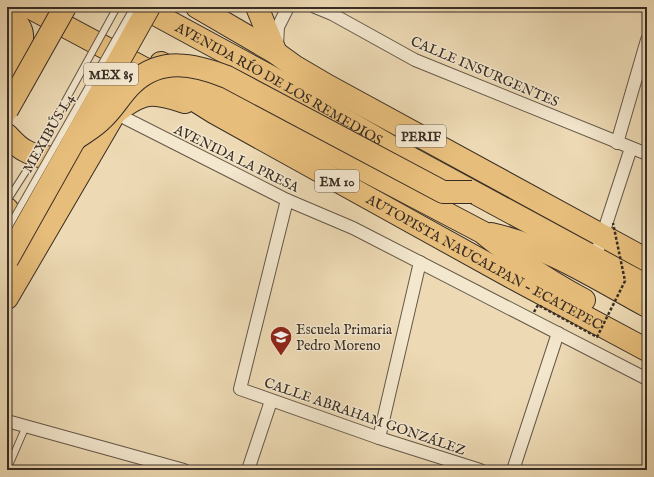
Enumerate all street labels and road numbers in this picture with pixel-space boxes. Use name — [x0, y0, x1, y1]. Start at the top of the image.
street label: AVENIDA RÍO DE LOS REMEDIOS — [171, 18, 386, 150]
street label: CALLE INSURGENTES — [408, 32, 562, 111]
road number: MEX 85 — [84, 63, 138, 85]
street label: MEXIBÚS L4 — [18, 90, 79, 176]
street label: AVENIDA LA PRESA — [170, 120, 302, 197]
road number: PERIF — [396, 125, 446, 147]
road number: EM 10 — [315, 170, 359, 192]
street label: AUTOPISTA NAUCALPAN - ECATEPEC — [362, 190, 605, 334]
street label: CALLE ABRAHAM GONZÁLEZ — [262, 373, 468, 460]

